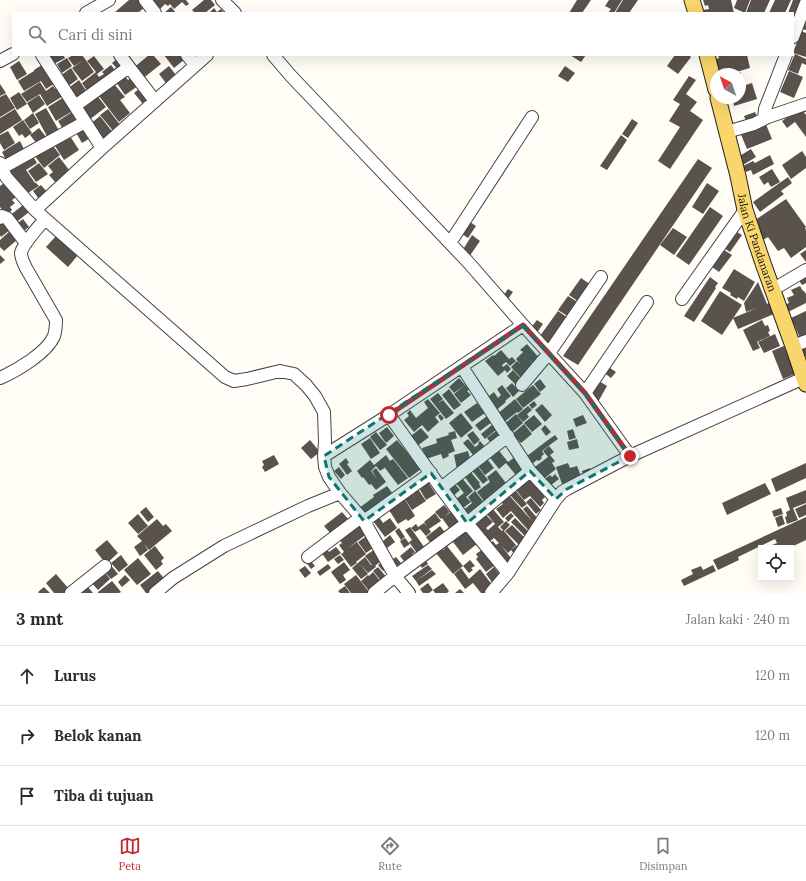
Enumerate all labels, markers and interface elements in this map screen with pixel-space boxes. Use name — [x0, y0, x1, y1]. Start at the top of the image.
search box — [12, 12, 794, 56]
icon: search — [26, 23, 48, 45]
text: Cari di sini — [58, 25, 133, 44]
north arrow — [710, 68, 746, 104]
street label: Jalan Ki Pandanaran — [735, 192, 780, 294]
route start — [380, 406, 398, 424]
route end — [621, 447, 639, 465]
map controls — [758, 545, 794, 581]
button: locate — [758, 545, 794, 581]
text: 3 mnt — [16, 608, 63, 630]
text: Jalan kaki · 240 m — [686, 611, 790, 628]
icon: ahead — [16, 665, 38, 687]
text: Lurus — [54, 666, 96, 685]
text: 120 m — [755, 667, 790, 684]
icon: right — [16, 725, 38, 747]
text: Belok kanan — [54, 726, 142, 745]
text: 120 m — [755, 727, 790, 744]
icon: arrive — [16, 785, 38, 807]
text: Tiba di tujuan — [54, 786, 153, 805]
tab: Peta — [119, 835, 141, 873]
tab: Rute — [378, 835, 402, 873]
tab: Disimpan — [639, 835, 687, 873]

